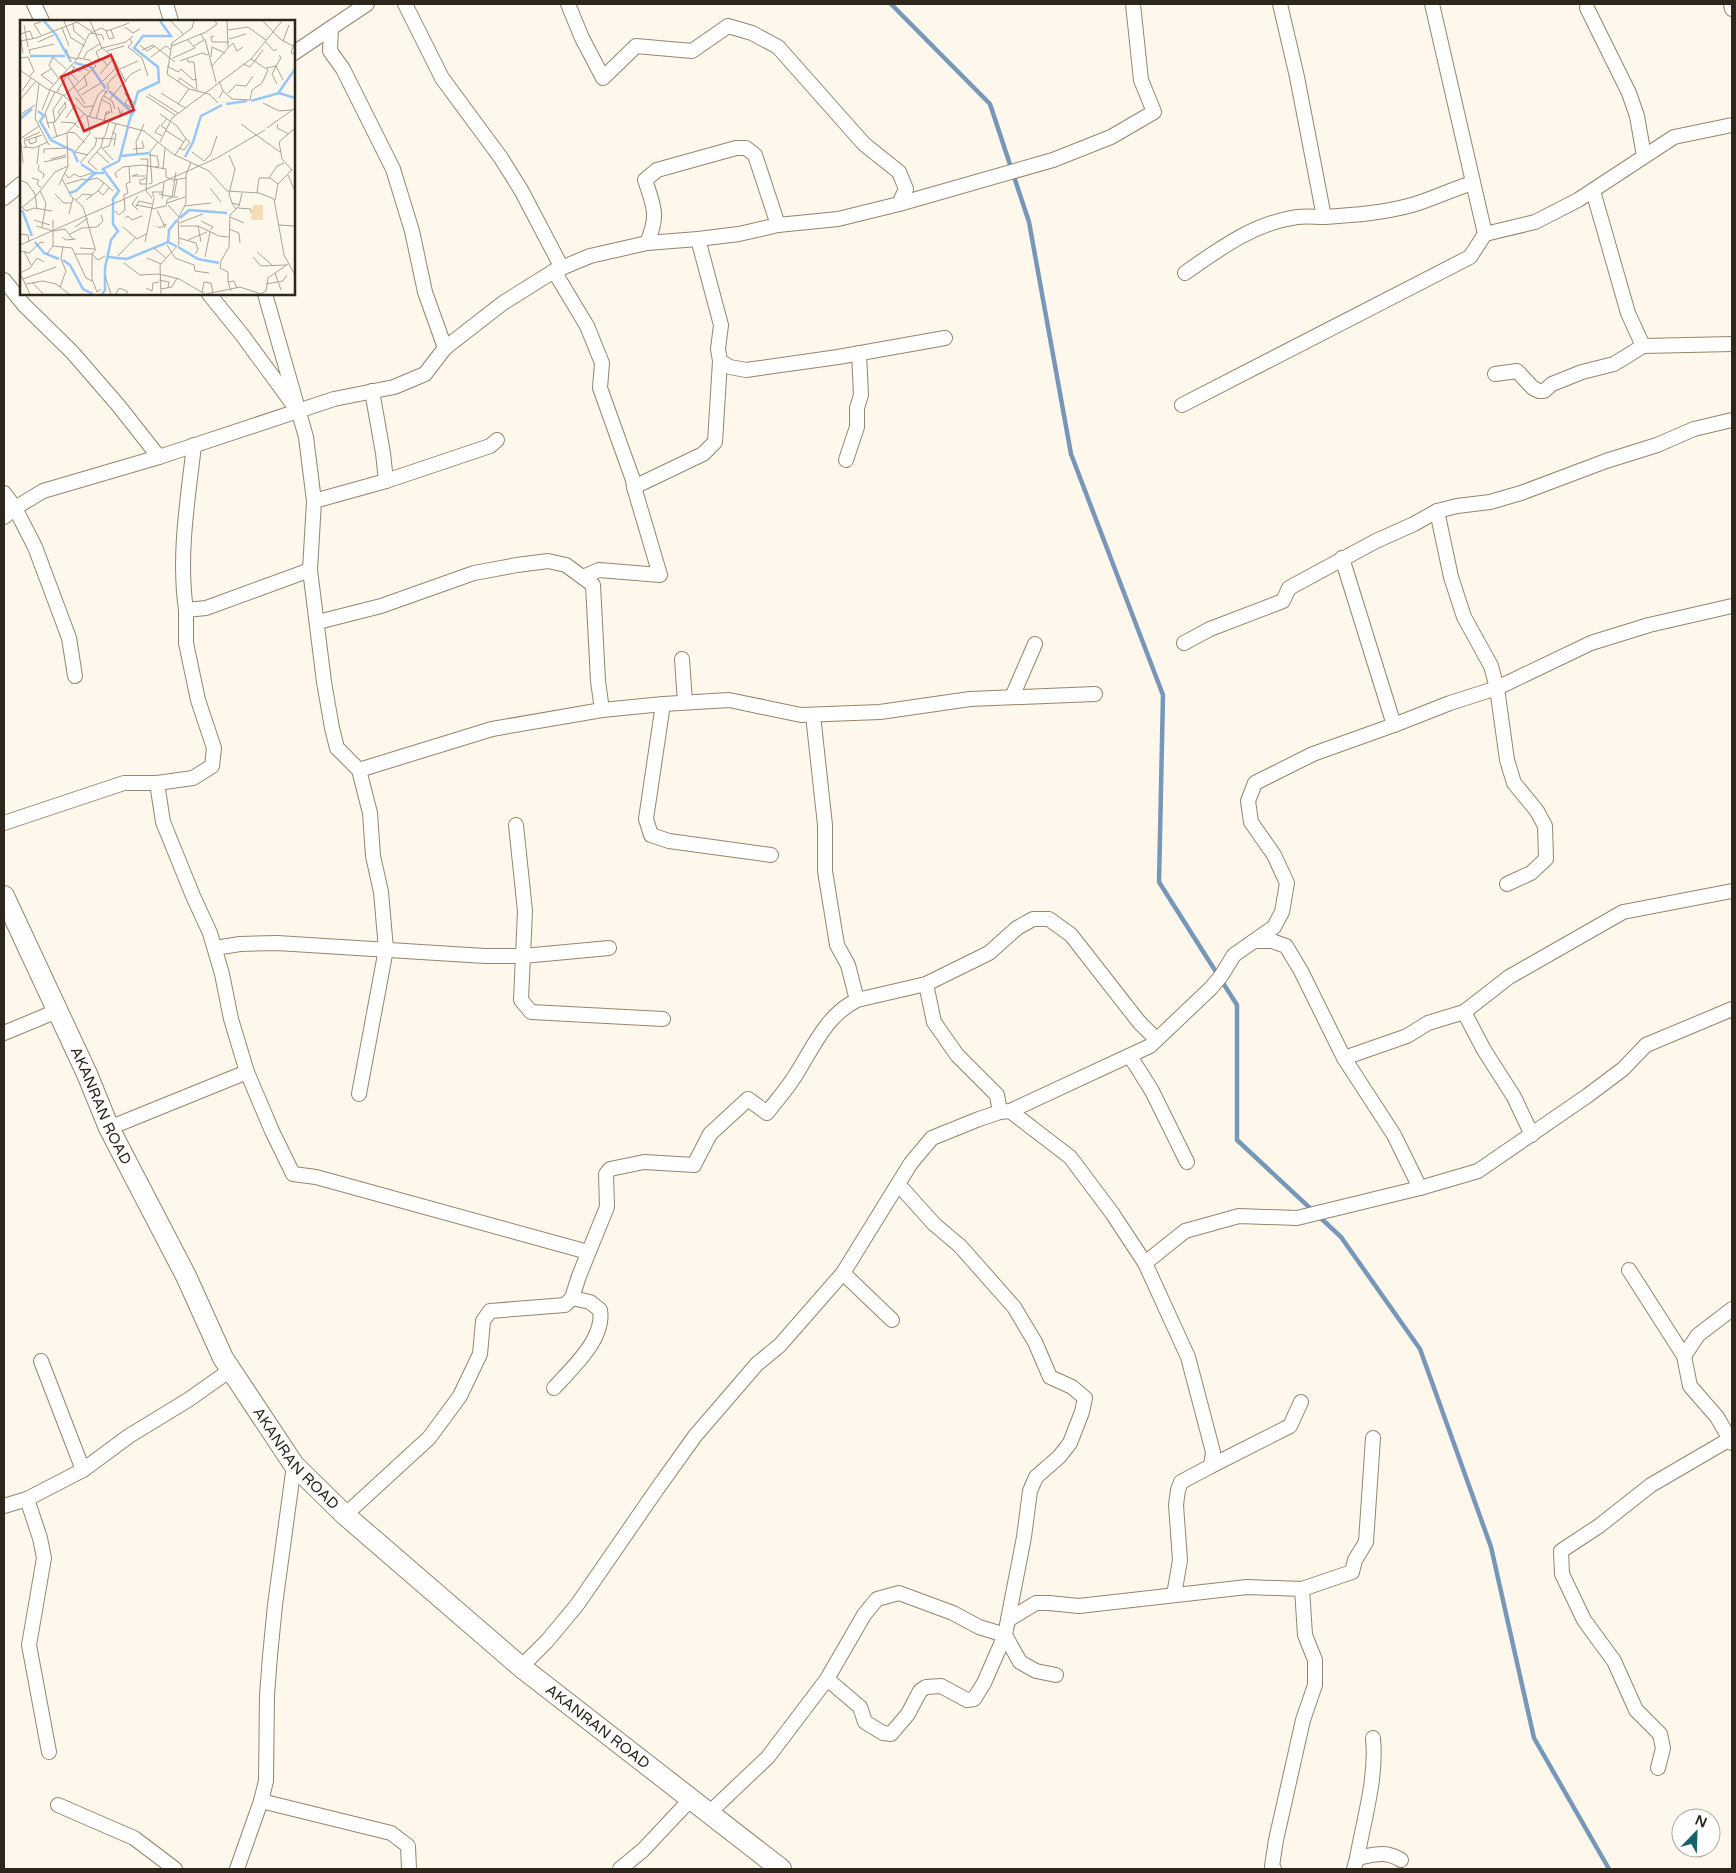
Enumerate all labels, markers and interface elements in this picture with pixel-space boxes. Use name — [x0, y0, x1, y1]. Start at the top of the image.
inset map — [20, 20, 295, 295]
street label: AKANRAN ROAD — [67, 1044, 135, 1168]
street label: AKANRAN ROAD — [249, 1404, 343, 1513]
street label: AKANRAN ROAD — [542, 1680, 653, 1773]
north arrow — [1671, 1808, 1721, 1858]
text: N — [1692, 1811, 1709, 1832]

